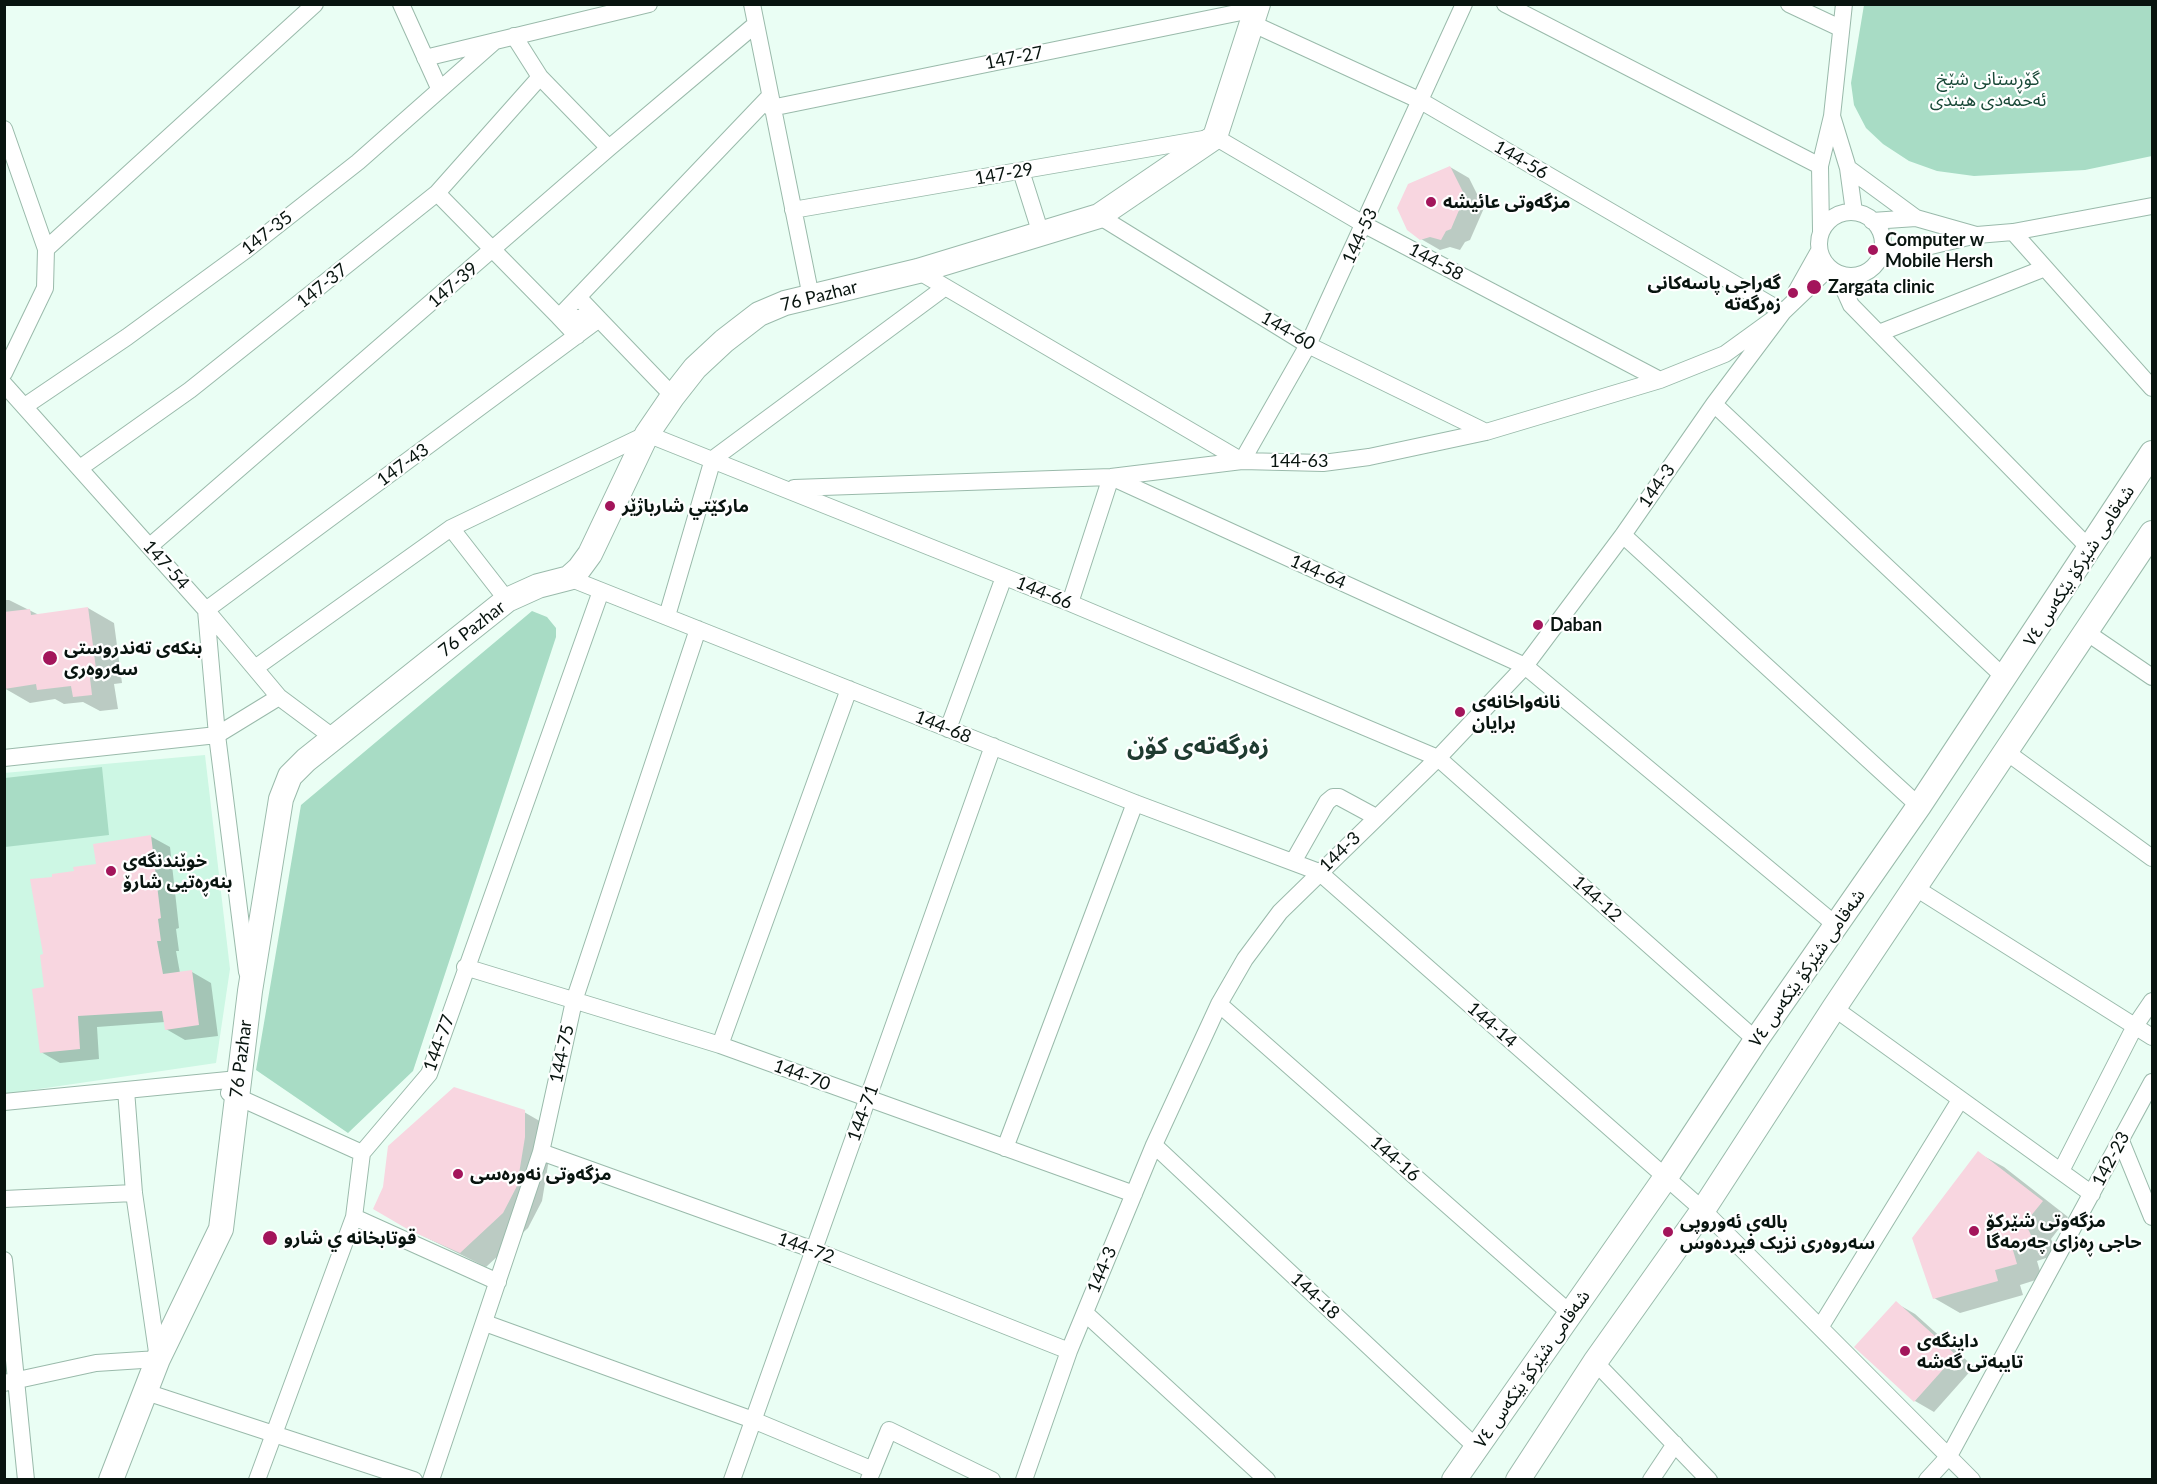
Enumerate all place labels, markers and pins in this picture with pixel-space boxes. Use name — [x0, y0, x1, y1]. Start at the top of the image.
place label: مزگەوتی عائیشە — [1443, 191, 1570, 213]
marker: مزگەوتی عائیشە — [1424, 195, 1438, 209]
place label: Computer w Mobile Hersh — [1885, 229, 1993, 272]
marker: Computer w Mobile Hersh — [1866, 243, 1880, 257]
place label: گەراجی پاسەکانی زەرگەتە — [1648, 272, 1781, 314]
place label: Zargata clinic — [1828, 276, 1934, 298]
marker: Zargata clinic — [1805, 278, 1823, 296]
marker: گەراجی پاسەکانی زەرگەتە — [1786, 286, 1800, 300]
place label: مارکێتي شارباژێر — [622, 495, 749, 517]
marker: مارکێتي شارباژێر — [603, 499, 617, 513]
place label: Daban — [1550, 614, 1602, 636]
marker: Daban — [1531, 618, 1545, 632]
place label: بنکەی تەندروستی سەروەری — [64, 637, 203, 680]
marker: بنکەی تەندروستی سەروەری — [41, 649, 59, 667]
place label: نانەواخانەی برایان — [1472, 691, 1561, 734]
marker: نانەواخانەی برایان — [1453, 705, 1467, 719]
place label: خوێندنگەی بنەڕەتیی شارۆ — [123, 850, 232, 892]
marker: خوێندنگەی بنەڕەتیی شارۆ — [104, 864, 118, 878]
place label: مزگەوتی نەورەسی — [470, 1163, 612, 1185]
marker: مزگەوتی نەورەسی — [451, 1167, 465, 1181]
place label: مزگەوتی شێرکۆ حاجی ڕەزای چەرمەگا — [1986, 1210, 2142, 1252]
place label: بالەی ئەوروپی سەروەری نزیک فیردەوس — [1680, 1211, 1875, 1254]
marker: مزگەوتی شێرکۆ حاجی ڕەزای چەرمەگا — [1967, 1224, 1981, 1238]
marker: بالەی ئەوروپی سەروەری نزیک فیردەوس — [1661, 1225, 1675, 1239]
place label: قوتابخانه ي شارو — [284, 1227, 416, 1249]
marker: قوتابخانه ي شارو — [261, 1229, 279, 1247]
place label: داینگەی تایبەتی گەشە — [1917, 1330, 2023, 1372]
marker: داینگەی تایبەتی گەشە — [1898, 1344, 1912, 1358]

